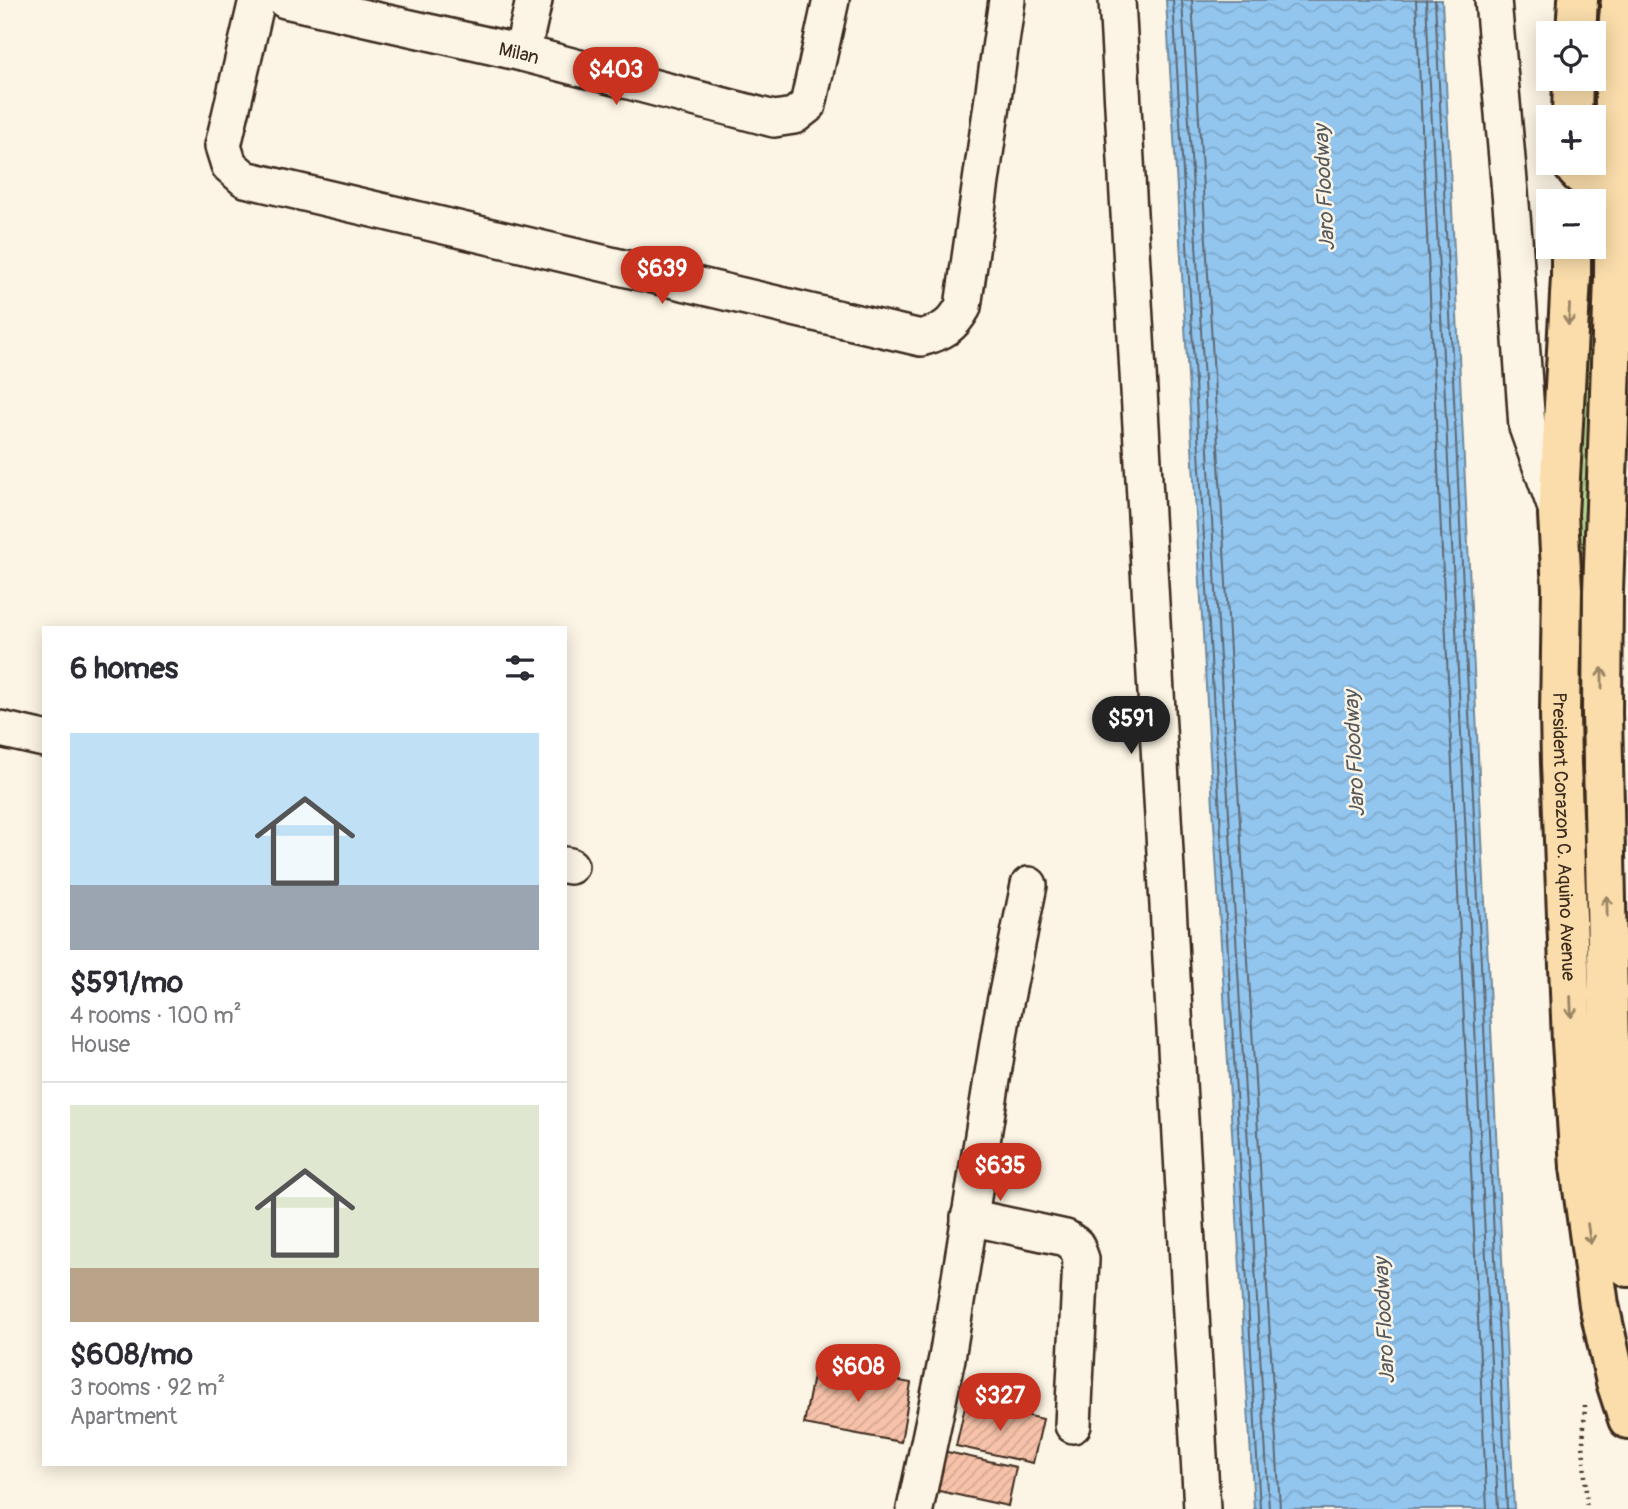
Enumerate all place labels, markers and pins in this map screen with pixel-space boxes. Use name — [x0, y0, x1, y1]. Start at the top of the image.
pin: $403 — [575, 48, 657, 107]
pin: $639 — [621, 246, 703, 306]
pin: $591 — [1090, 696, 1172, 756]
pin: $635 — [959, 1144, 1041, 1203]
pin: $608 — [817, 1344, 899, 1404]
pin: $327 — [959, 1374, 1041, 1433]

